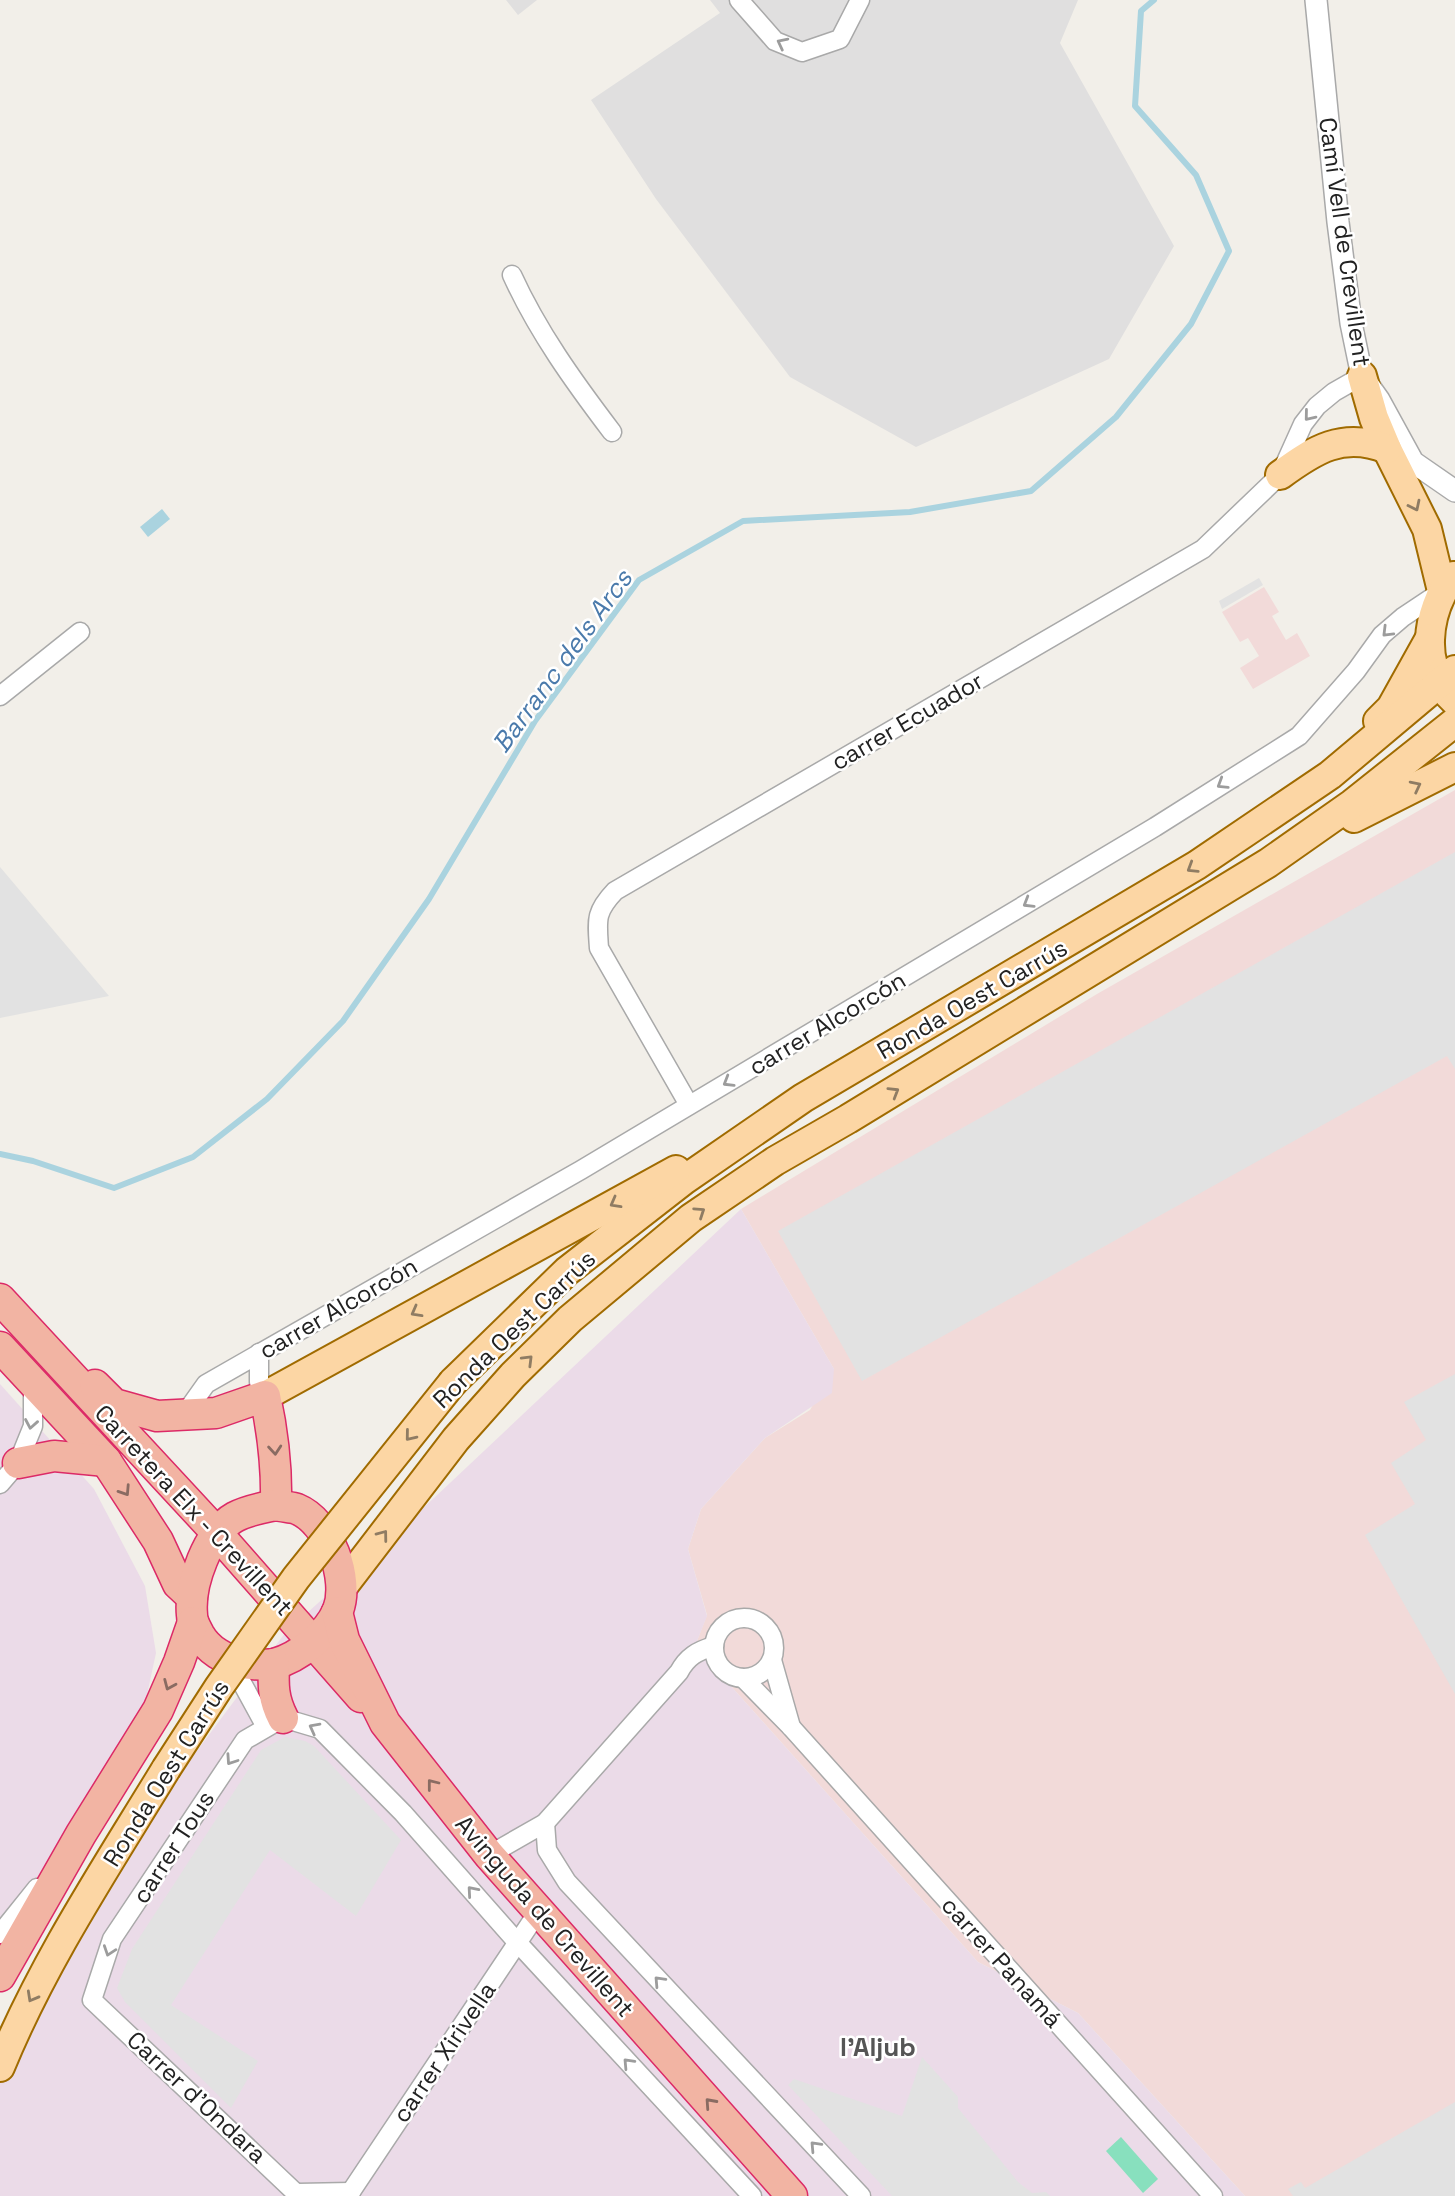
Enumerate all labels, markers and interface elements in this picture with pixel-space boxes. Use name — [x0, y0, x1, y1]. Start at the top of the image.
one-way arrow — [777, 37, 790, 51]
street label: Camí Vell de Crevillent — [1312, 115, 1378, 369]
one-way arrow — [1305, 408, 1318, 420]
one-way arrow — [1407, 499, 1421, 511]
water label: Barranc dels Arcs — [484, 562, 641, 759]
one-way arrow — [1383, 623, 1396, 636]
street label: carrer Ecuador — [825, 665, 989, 777]
one-way arrow — [1217, 776, 1230, 789]
one-way arrow — [1409, 781, 1421, 795]
one-way arrow — [1186, 859, 1199, 872]
one-way arrow — [1022, 894, 1035, 907]
street label: Ronda Oest Carrús — [871, 932, 1073, 1066]
street label: carrer Alcorcón — [743, 964, 911, 1082]
one-way arrow — [722, 1074, 735, 1087]
one-way arrow — [886, 1087, 899, 1100]
one-way arrow — [610, 1195, 623, 1208]
one-way arrow — [692, 1208, 705, 1220]
street label: Ronda Oest Carrús — [426, 1243, 602, 1415]
street label: carrer Alcorcón — [253, 1250, 423, 1366]
one-way arrow — [411, 1304, 423, 1318]
one-way arrow — [520, 1355, 533, 1368]
street label: Carretera Elx - Crevillent — [88, 1398, 300, 1622]
one-way arrow — [24, 1418, 39, 1430]
one-way arrow — [406, 1428, 419, 1440]
one-way arrow — [267, 1445, 282, 1456]
one-way arrow — [117, 1483, 130, 1496]
one-way arrow — [375, 1530, 387, 1542]
street label: Ronda Oest Carrús — [96, 1674, 236, 1872]
one-way arrow — [163, 1678, 177, 1691]
one-way arrow — [309, 1723, 321, 1737]
one-way arrow — [226, 1752, 239, 1765]
one-way arrow — [428, 1779, 441, 1791]
street label: carrer Tous — [125, 1785, 221, 1909]
street label: Avinguda de Crevillent — [449, 1809, 641, 2023]
one-way arrow — [468, 1886, 480, 1899]
street label: carrer Panamá — [935, 1890, 1069, 2034]
one-way arrow — [102, 1944, 117, 1956]
street label: carrer Xirivella — [385, 1975, 503, 2128]
one-way arrow — [654, 1976, 667, 1989]
one-way arrow — [27, 1990, 40, 2002]
street label: Carrer d'Ondara — [121, 2024, 274, 2170]
district label: l'Aljub — [840, 2030, 916, 2064]
one-way arrow — [624, 2058, 637, 2071]
one-way arrow — [706, 2098, 718, 2111]
one-way arrow — [810, 2141, 823, 2154]

